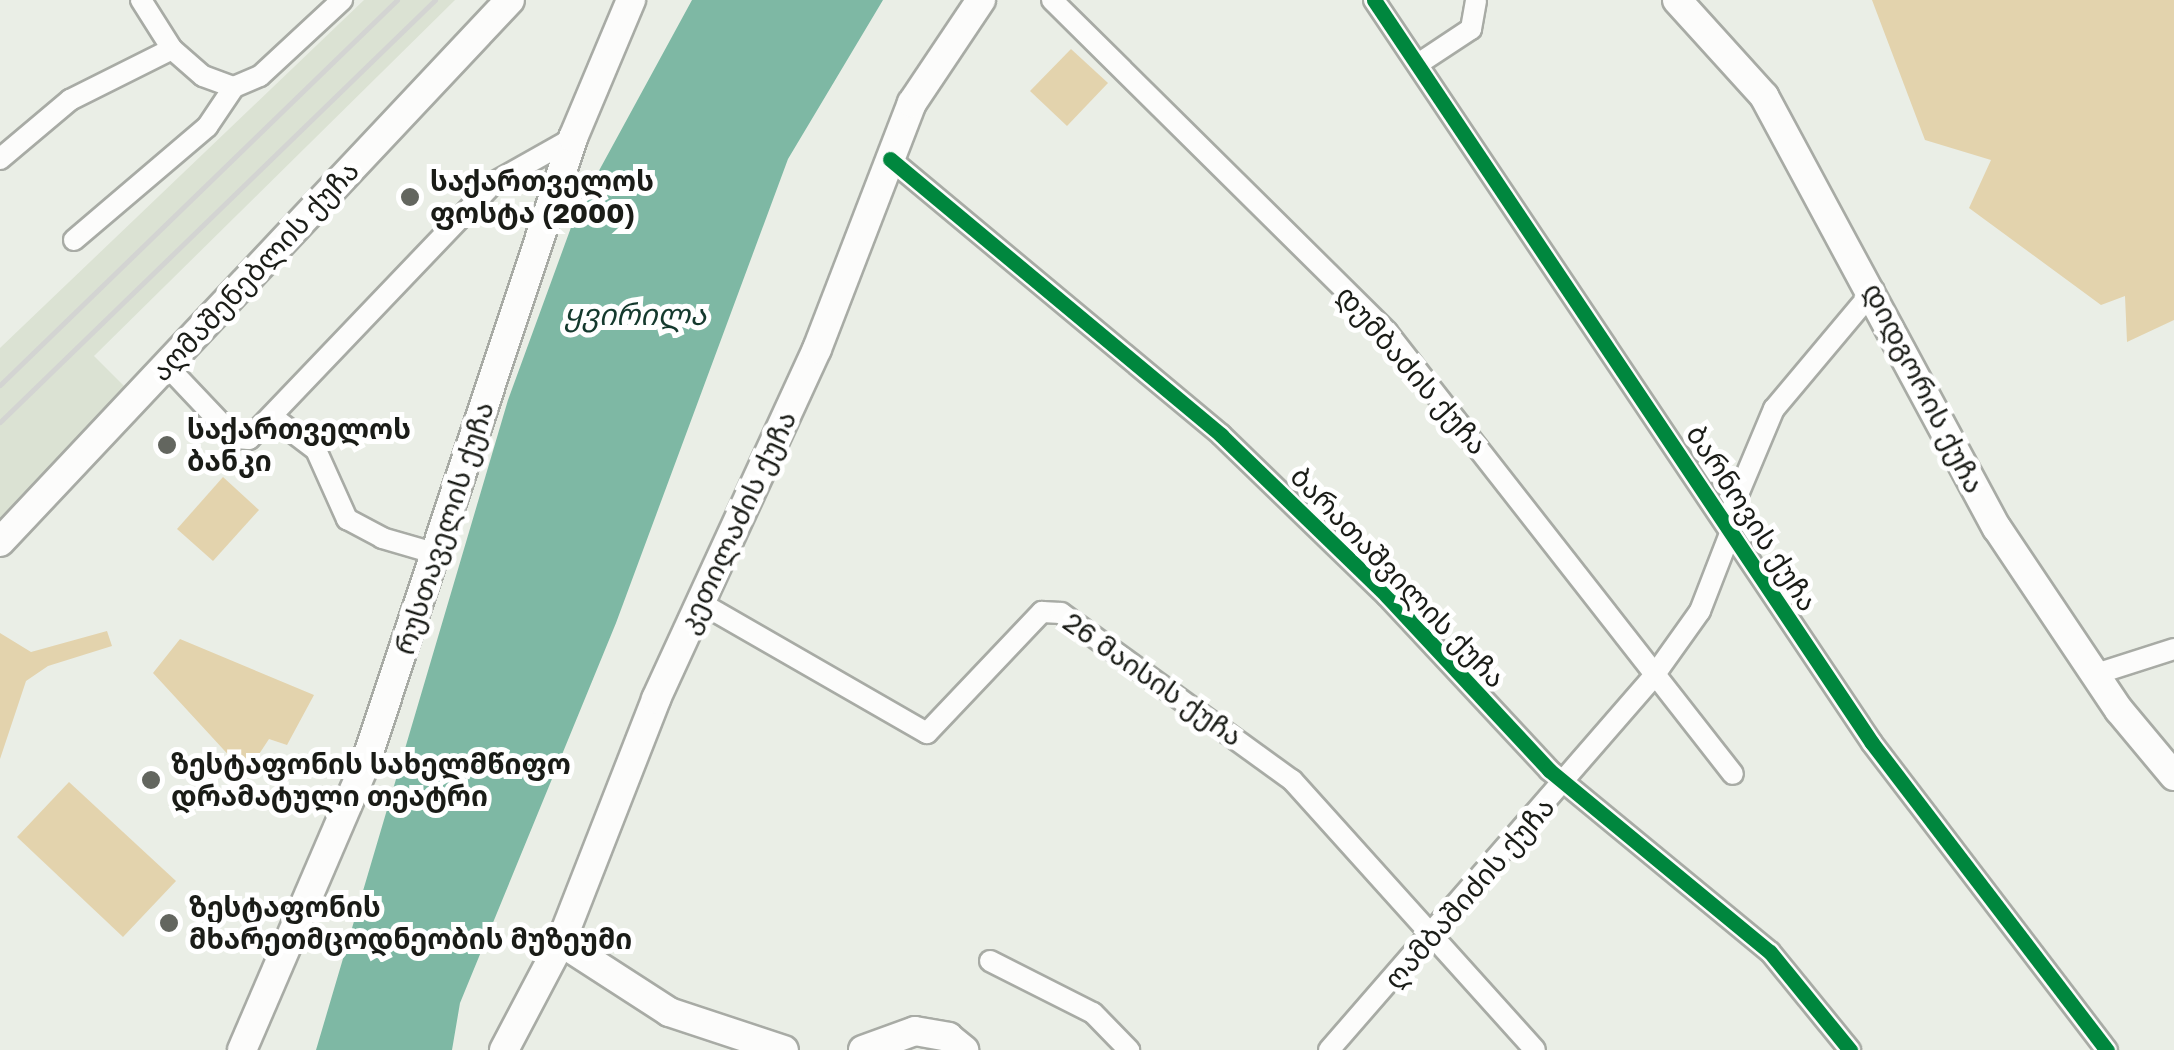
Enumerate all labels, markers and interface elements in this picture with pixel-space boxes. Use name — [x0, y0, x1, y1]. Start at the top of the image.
street label: აღმაშენებლის ქუჩა — [144, 154, 366, 388]
place label: საქართველოს ფოსტა (2000) — [430, 164, 654, 230]
marker: საქართველოს ფოსტა (2000) — [399, 186, 421, 208]
street label: დიდგორის ქუჩა — [1857, 277, 1991, 499]
street label: დუმბაძის ქუჩა — [1329, 279, 1495, 461]
water label: ყვირილა — [564, 296, 706, 332]
street label: რუსთაველის ქუჩა — [387, 397, 501, 659]
street label: კეთილაძის ქუჩა — [671, 406, 803, 638]
place label: საქართველოს ბანკი — [187, 412, 411, 478]
street label: ბარნოვის ქუჩა — [1679, 419, 1825, 617]
marker: საქართველოს ბანკი — [156, 434, 178, 456]
street label: ბარათაშვილის ქუჩა — [1284, 459, 1512, 695]
street label: 26 მაისის ქუჩა — [1057, 605, 1249, 753]
place label: ზესტაფონის სახელმწიფო დრამატული თეატრი — [171, 747, 571, 813]
marker: ზესტაფონის სახელმწიფო დრამატული თეატრი — [140, 769, 162, 791]
street label: ღამბაშიძის ქუჩა — [1377, 790, 1561, 996]
place label: ზესტაფონის მხარეთმცოდნეობის მუზეუმი — [189, 890, 632, 956]
marker: ზესტაფონის მხარეთმცოდნეობის მუზეუმი — [158, 912, 180, 934]

